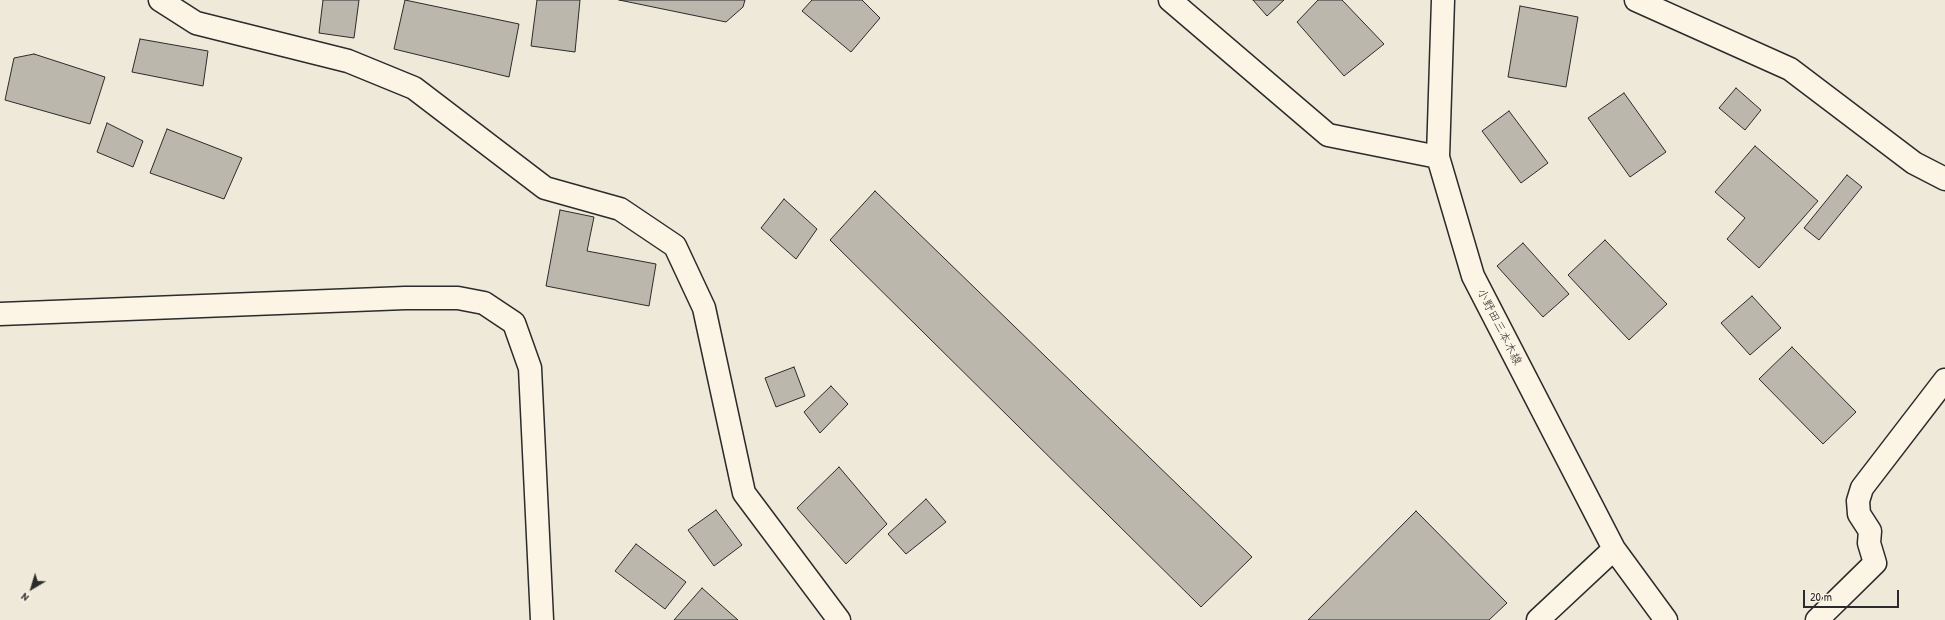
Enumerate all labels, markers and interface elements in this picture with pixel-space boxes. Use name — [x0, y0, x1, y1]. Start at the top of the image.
street label: 小野田三本木線 — [1474, 286, 1524, 368]
north arrow — [12, 568, 52, 608]
scale bar — [1805, 582, 1901, 608]
text: 20 m — [1810, 588, 1832, 605]
text: N — [18, 590, 31, 605]

